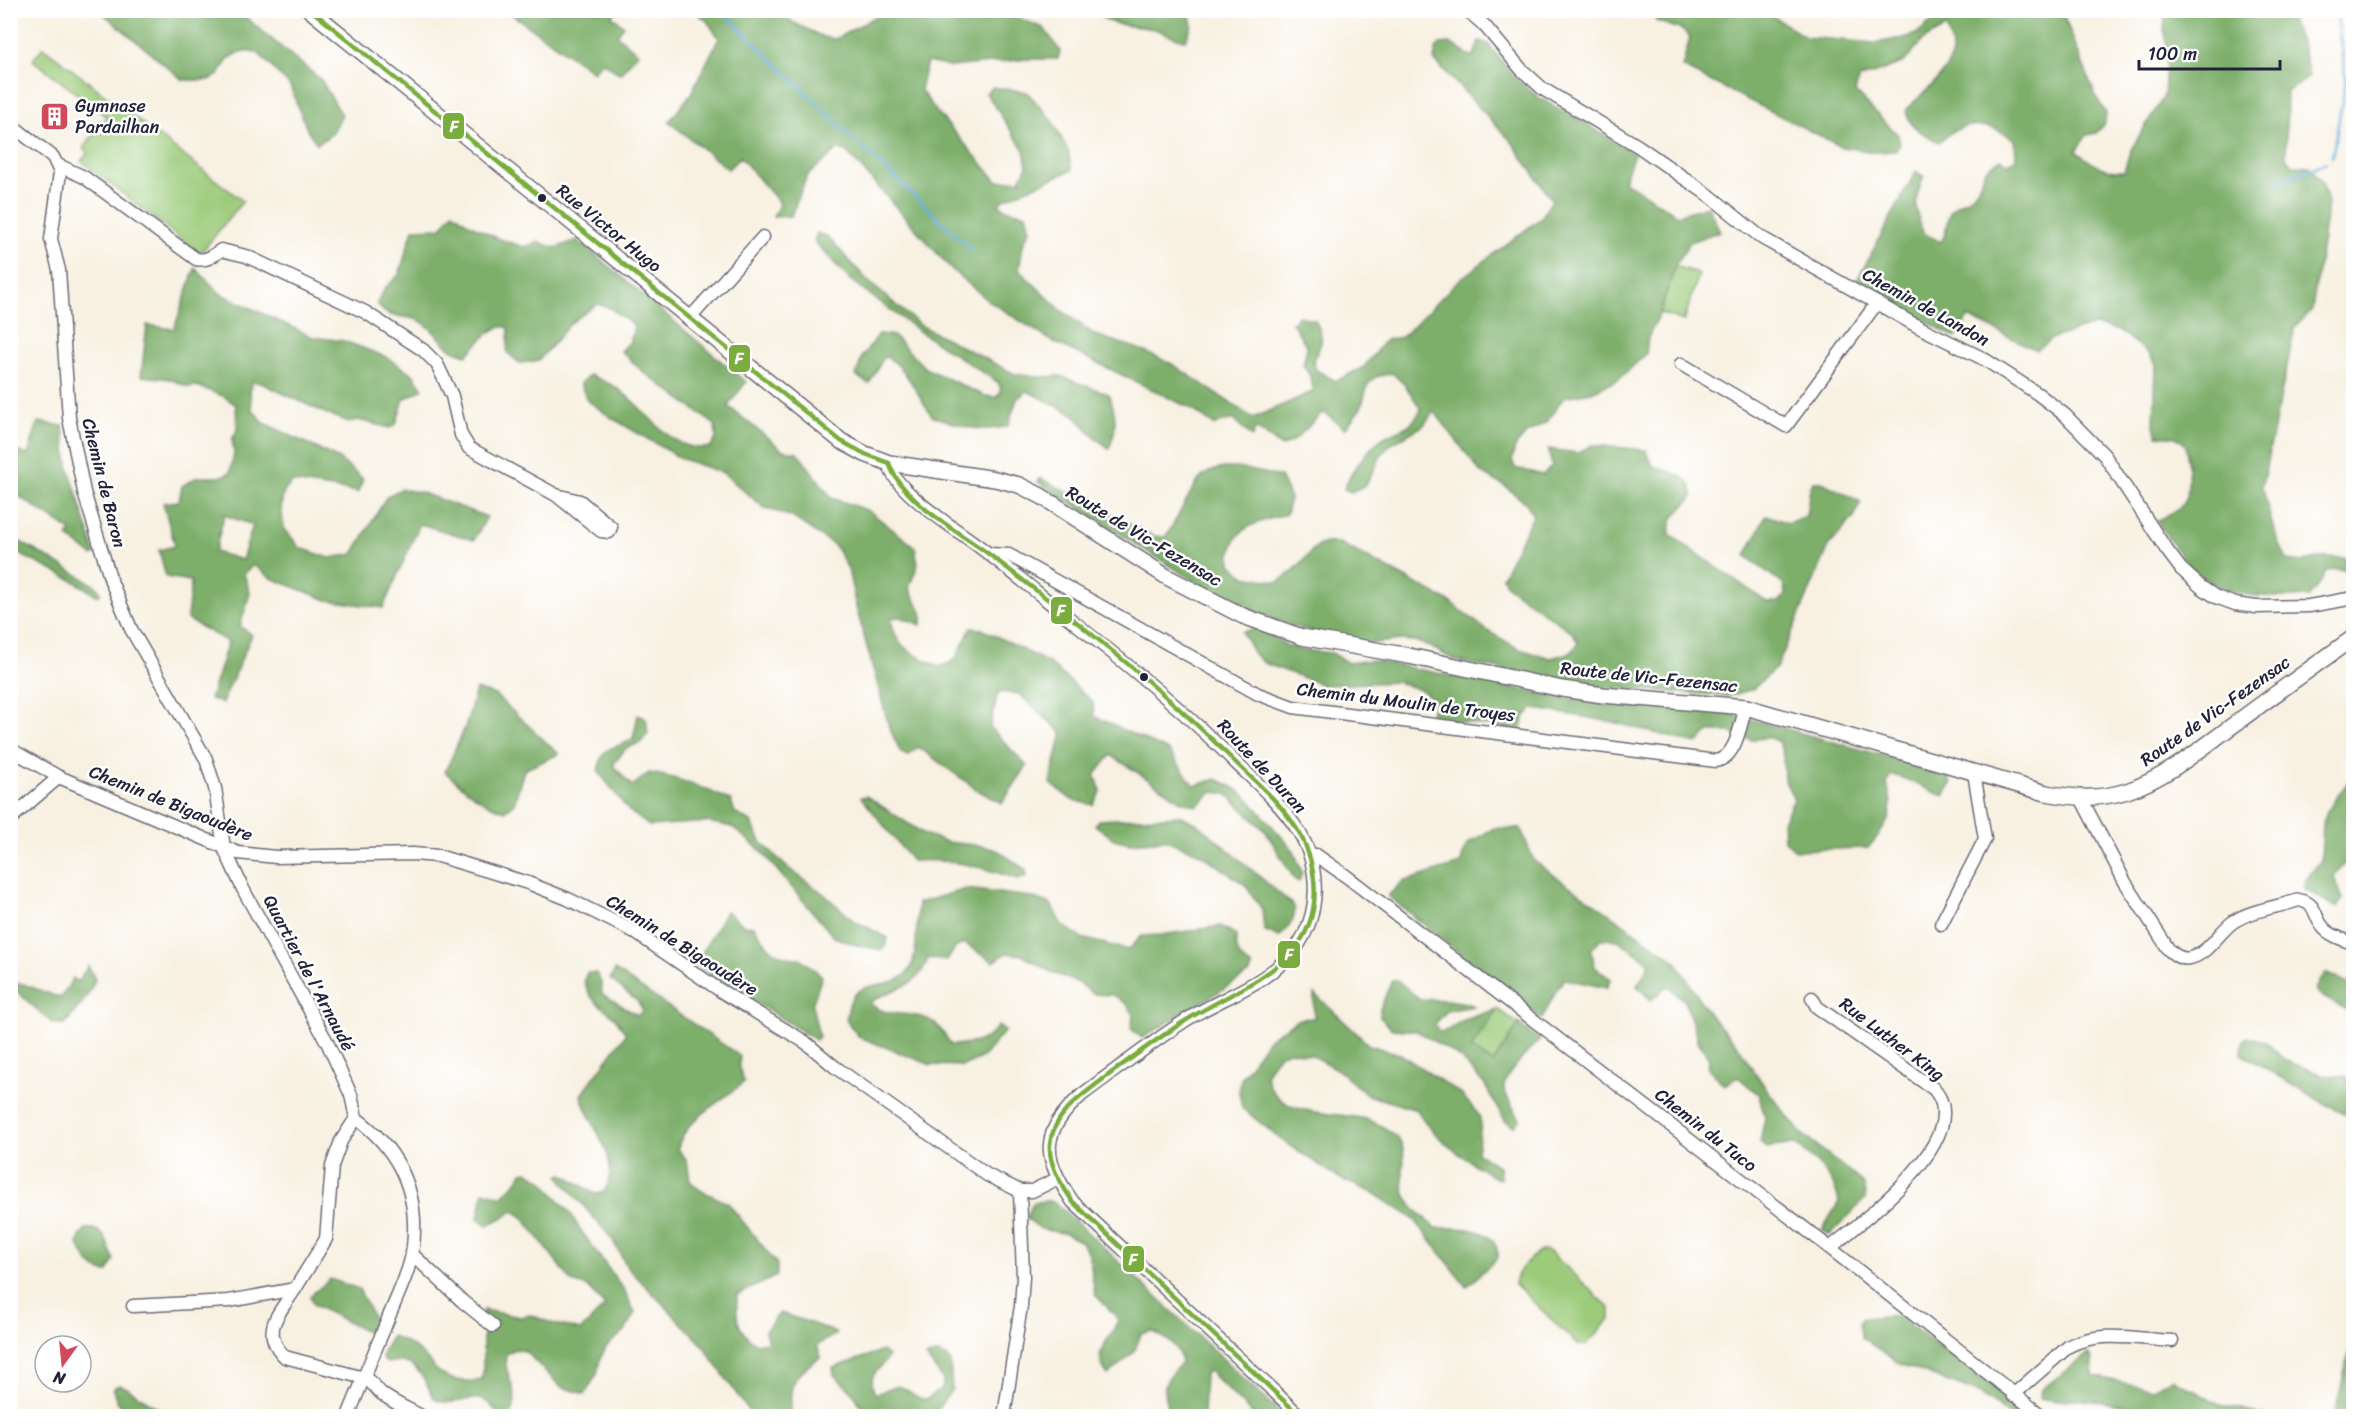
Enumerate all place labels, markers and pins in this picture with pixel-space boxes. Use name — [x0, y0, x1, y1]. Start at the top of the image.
place label: Gymnase Pardailhan — [75, 90, 159, 143]
building icon: Gymnase Pardailhan — [38, 100, 70, 132]
unlabelled marker — [536, 192, 548, 204]
unlabelled marker — [1138, 671, 1150, 683]

